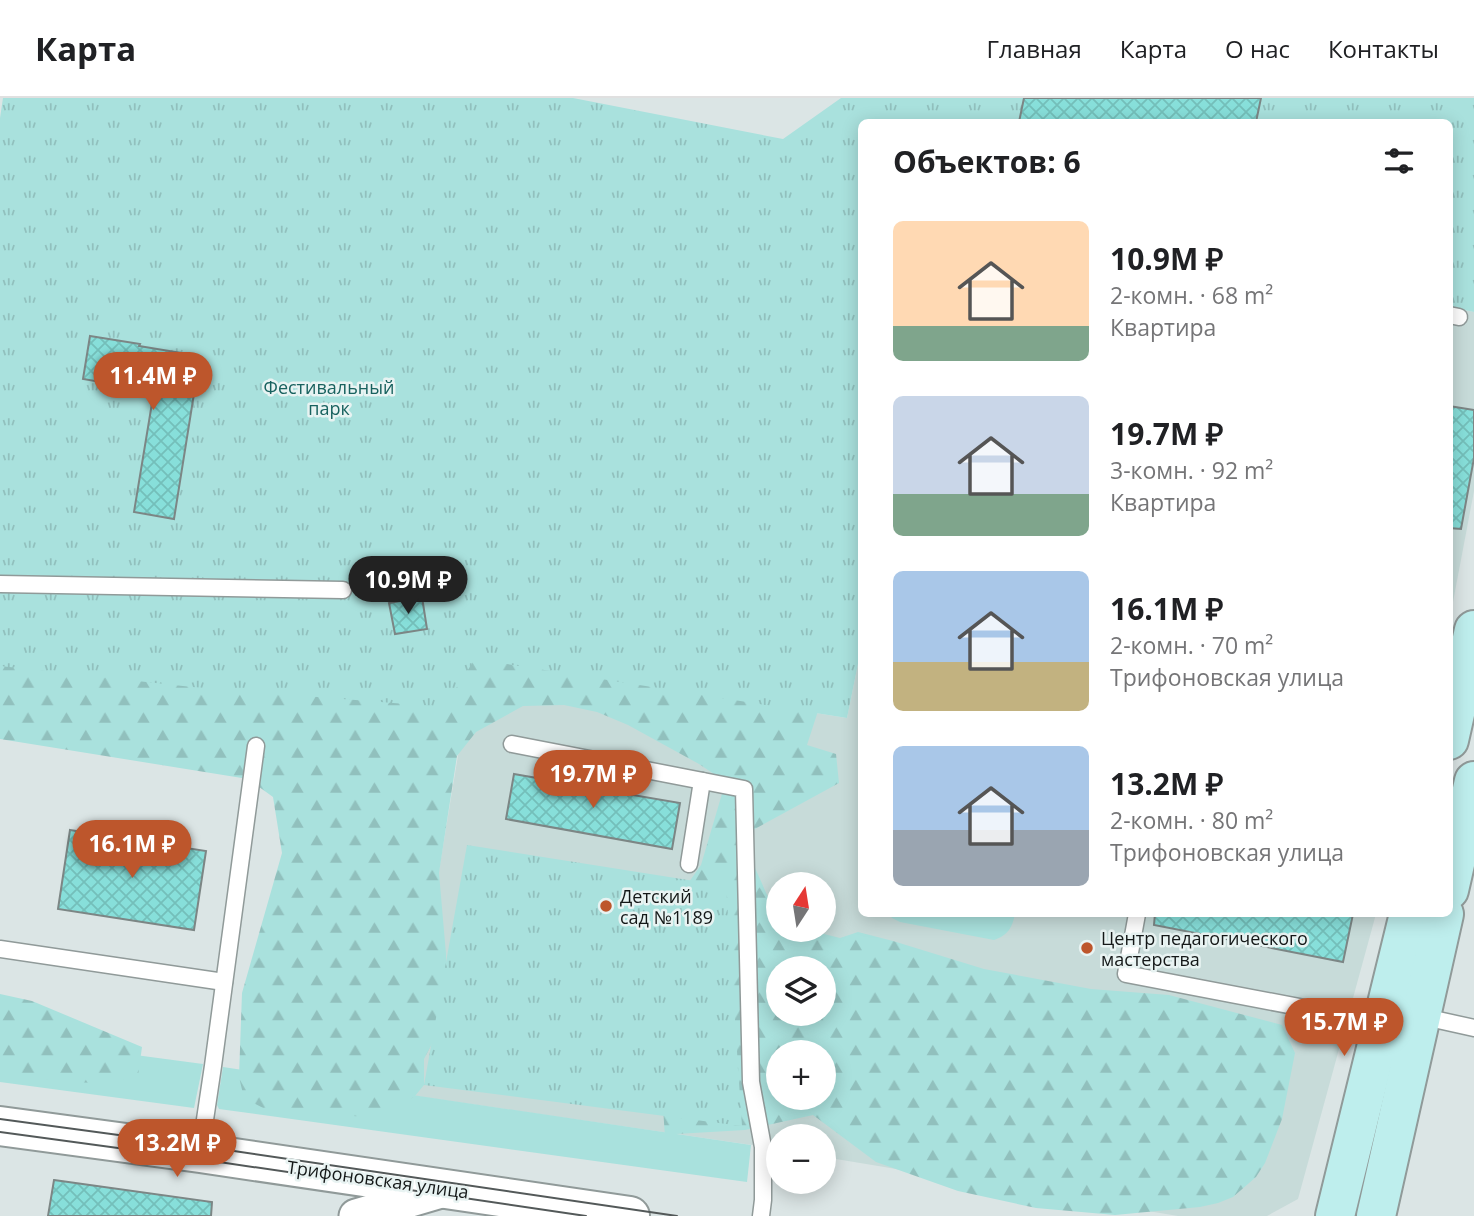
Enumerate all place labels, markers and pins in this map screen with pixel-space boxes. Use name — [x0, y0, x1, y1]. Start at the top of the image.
pin: 11.4M ₽ — [88, 352, 218, 412]
pin: 10.9M ₽ — [343, 556, 473, 616]
pin: 19.7M ₽ — [528, 750, 658, 810]
pin: 16.1M ₽ — [67, 820, 197, 880]
place label: Детский сад №1189 — [620, 884, 713, 929]
marker: Детский сад №1189 — [598, 898, 614, 914]
place label: Центр педагогического мастерства — [1101, 926, 1308, 971]
marker: Центр педагогического мастерства — [1079, 940, 1095, 956]
pin: 15.7M ₽ — [1279, 998, 1409, 1058]
pin: 13.2M ₽ — [112, 1119, 242, 1179]

